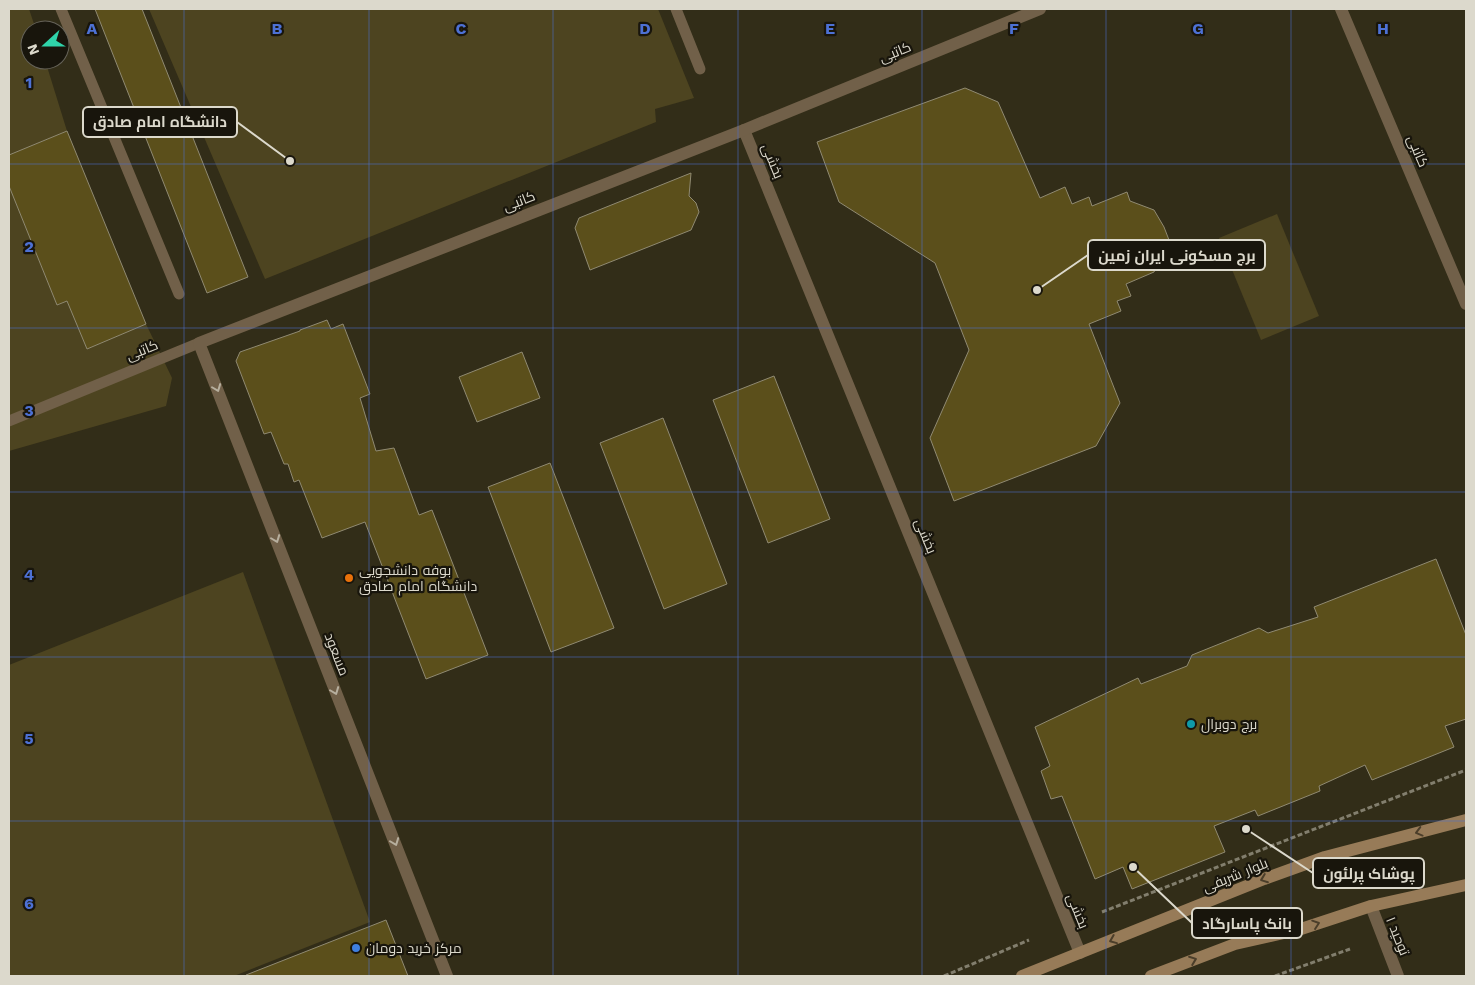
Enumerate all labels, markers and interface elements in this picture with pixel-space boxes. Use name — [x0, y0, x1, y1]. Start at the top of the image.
text: A — [87, 19, 98, 38]
text: B — [272, 19, 283, 38]
text: C — [456, 19, 467, 38]
text: D — [639, 19, 651, 38]
text: E — [825, 19, 835, 38]
text: F — [1009, 19, 1019, 38]
text: G — [1192, 19, 1204, 38]
text: H — [1377, 19, 1389, 38]
north arrow — [20, 20, 70, 70]
street label: کاتبی — [877, 38, 913, 66]
text: N — [24, 42, 42, 57]
text: 1 — [26, 73, 32, 92]
callout: دانشگاه امام صادق — [83, 107, 237, 137]
text: دانشگاه امام صادق — [93, 113, 227, 132]
street label: کاتبی — [1404, 133, 1432, 169]
street label: بخشی — [759, 141, 787, 181]
street label: کاتبی — [501, 188, 537, 214]
text: 2 — [24, 237, 34, 256]
callout: برج مسکونی ایران زمین — [1088, 240, 1265, 270]
text: برج مسکونی ایران زمین — [1098, 247, 1256, 266]
street label: کاتبی — [124, 336, 160, 364]
one-way arrow — [211, 383, 221, 392]
text: 3 — [24, 401, 34, 420]
street label: بخشی — [912, 516, 940, 556]
one-way arrow — [270, 534, 280, 543]
place label: بوفه دانشجویی دانشگاه امام صادق — [359, 562, 477, 596]
text: 4 — [24, 565, 34, 584]
marker: بوفه دانشجویی دانشگاه امام صادق — [343, 572, 355, 584]
street label: مسعود — [322, 630, 352, 678]
one-way arrow — [330, 686, 340, 694]
place label: برج دوبرال — [1201, 716, 1257, 733]
marker: برج دوبرال — [1185, 718, 1197, 730]
text: 5 — [24, 729, 34, 748]
one-way arrow — [1415, 826, 1423, 837]
one-way arrow — [389, 837, 399, 846]
street label: بلوار شریفی — [1200, 855, 1270, 895]
callout: پوشاک پرلئون — [1313, 858, 1424, 888]
text: پوشاک پرلئون — [1323, 865, 1415, 885]
one-way arrow — [1260, 873, 1269, 883]
street label: بخشی — [1064, 891, 1092, 931]
text: 6 — [24, 894, 34, 913]
callout: بانک پاسارگاد — [1192, 908, 1302, 938]
street label: توحید ۱ — [1383, 914, 1413, 958]
text: بانک پاسارگاد — [1202, 915, 1292, 935]
one-way arrow — [1311, 920, 1320, 930]
one-way arrow — [1109, 934, 1118, 944]
place label: مرکز خرید دومان — [366, 940, 462, 956]
marker: مرکز خرید دومان — [350, 942, 362, 954]
one-way arrow — [1188, 956, 1197, 966]

